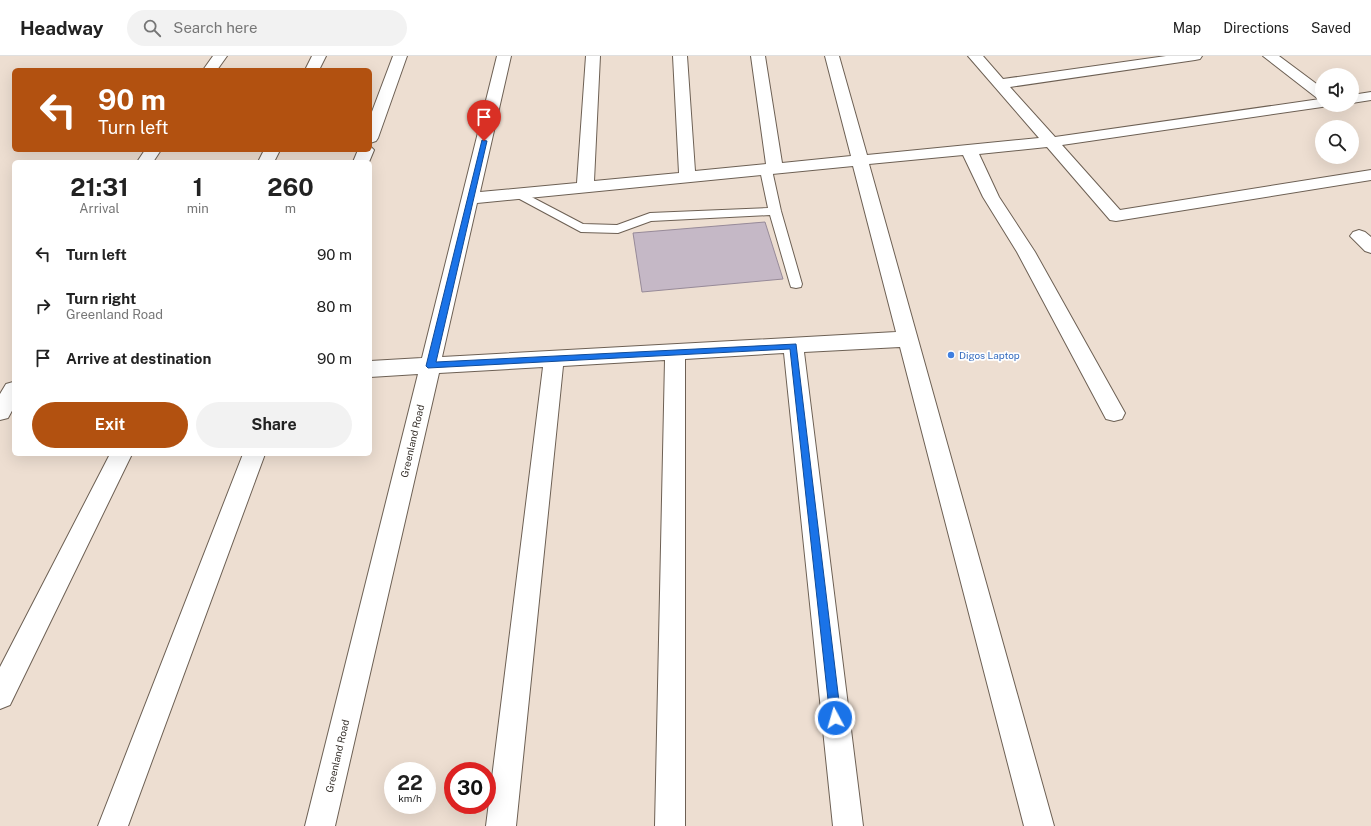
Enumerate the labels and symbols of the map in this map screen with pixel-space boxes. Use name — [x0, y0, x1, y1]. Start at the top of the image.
pin — [467, 100, 501, 141]
place label: Digos Laptop — [959, 349, 1020, 361]
marker: Digos Laptop — [946, 350, 956, 360]
street label: Greenland Road — [398, 403, 426, 479]
position arrow — [814, 697, 856, 739]
street label: Greenland Road — [323, 718, 351, 794]
speed limit sign: 30 — [444, 762, 496, 814]

